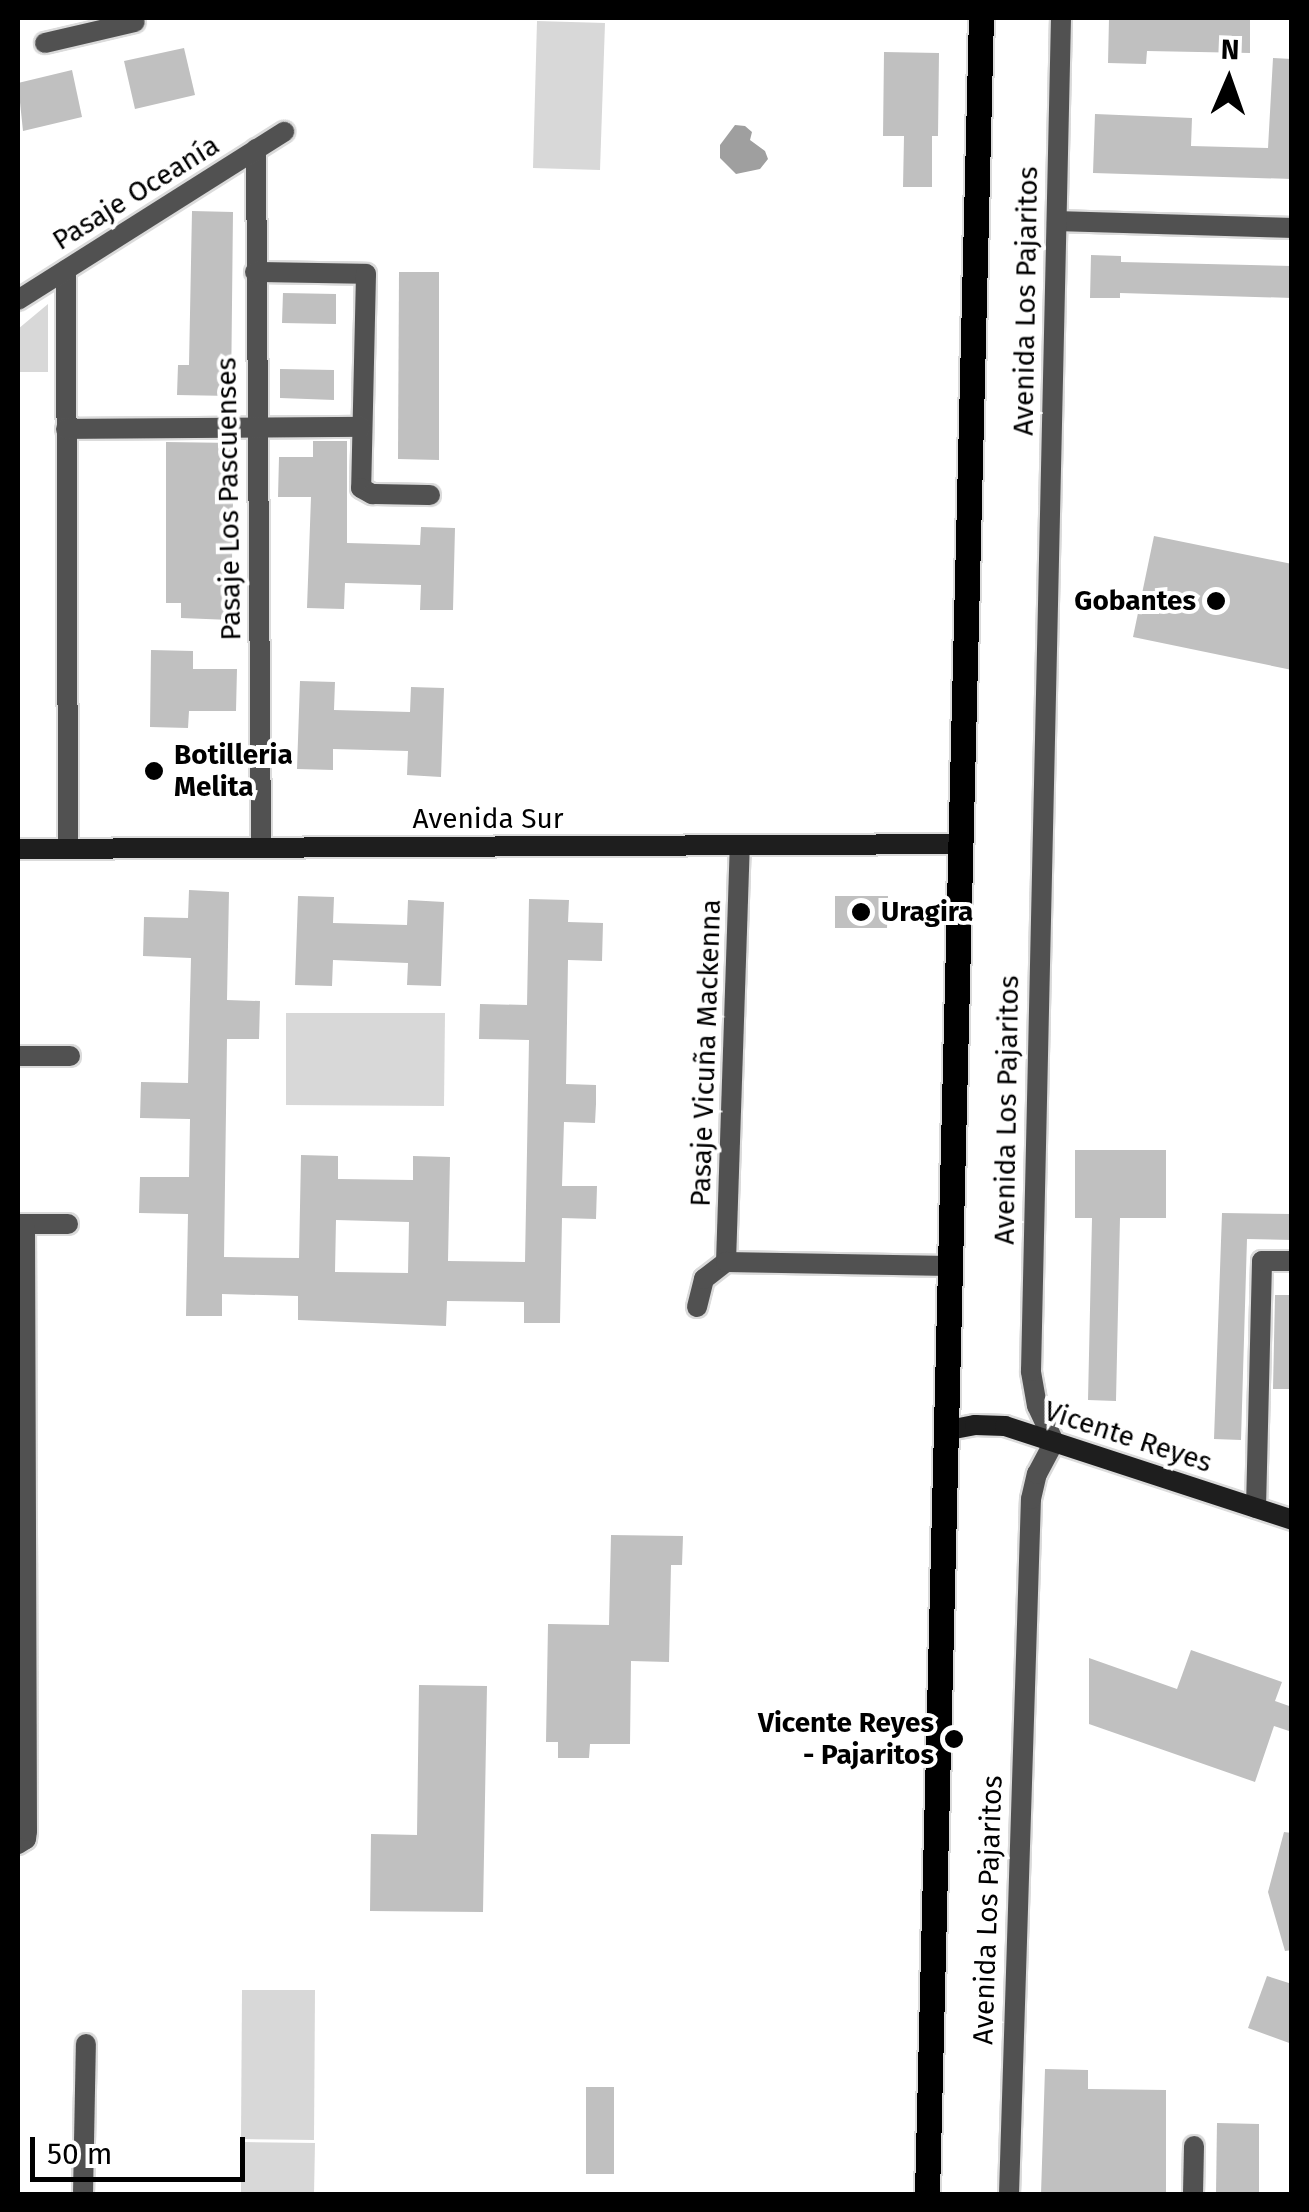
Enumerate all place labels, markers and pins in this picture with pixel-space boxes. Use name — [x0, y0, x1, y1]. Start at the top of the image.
place label: Gobantes — [1074, 584, 1196, 618]
marker: Gobantes — [1205, 590, 1227, 612]
place label: Botilleria Melita — [174, 738, 293, 804]
marker: Botilleria Melita — [143, 760, 165, 782]
place label: Uragira — [881, 895, 973, 929]
marker: Uragira — [850, 901, 872, 923]
place label: Vicente Reyes - Pajaritos — [758, 1706, 934, 1772]
marker: Vicente Reyes - Pajaritos — [943, 1728, 965, 1750]

